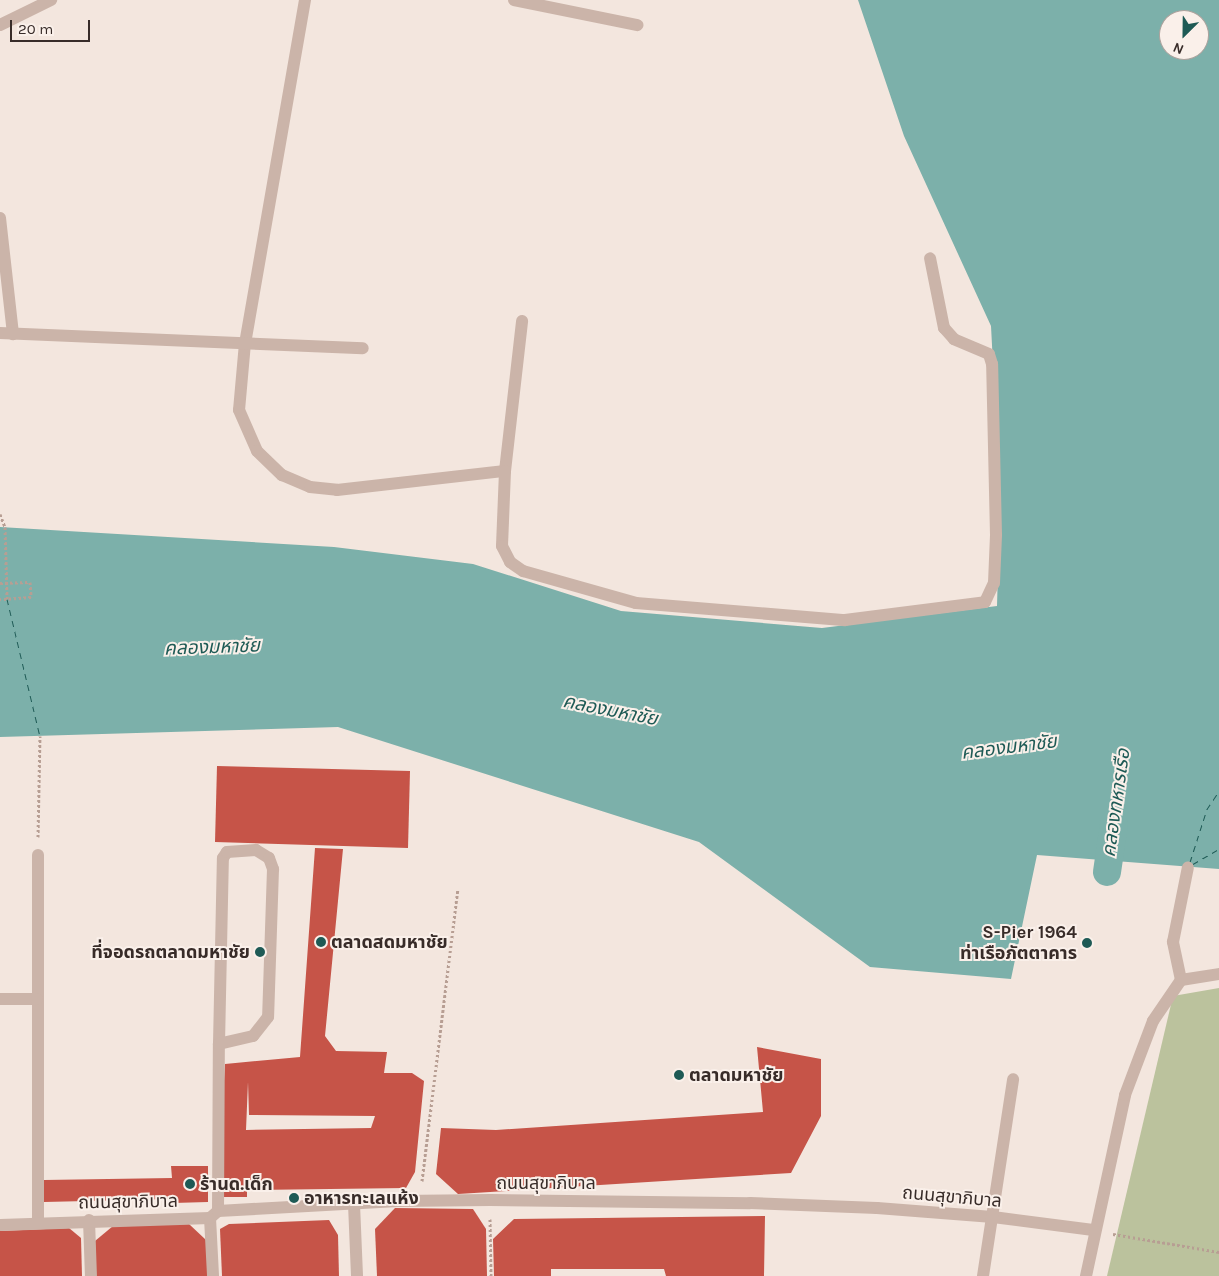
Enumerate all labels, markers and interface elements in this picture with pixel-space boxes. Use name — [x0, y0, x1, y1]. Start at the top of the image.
scale bar — [12, 10, 92, 42]
north arrow — [1159, 10, 1209, 60]
text: 20 m — [18, 20, 53, 38]
text: N — [1170, 39, 1186, 58]
water label: คลองมหาชัย — [164, 635, 260, 661]
water label: คลองมหาชัย — [561, 691, 659, 731]
water label: คลองมหาชัย — [960, 731, 1058, 765]
water label: คลองทหารเรือ — [1098, 747, 1136, 859]
place label: S-Pier 1964 ท่าเรือภัตตาคาร — [960, 922, 1077, 964]
place label: ตลาดสดมหาชัย — [331, 931, 448, 953]
marker: ตลาดสดมหาชัย — [315, 936, 327, 948]
marker: S-Pier 1964 ท่าเรือภัตตาคาร — [1081, 937, 1093, 949]
place label: ที่จอดรถตลาดมหาชัย — [91, 941, 250, 963]
marker: ที่จอดรถตลาดมหาชัย — [254, 946, 266, 958]
place label: ตลาดมหาชัย — [689, 1064, 783, 1086]
marker: ตลาดมหาชัย — [673, 1069, 685, 1081]
street label: ถนนสุขาภิบาล — [496, 1172, 596, 1194]
place label: ร้านด.เด็ก — [200, 1173, 273, 1195]
marker: ร้านด.เด็ก — [184, 1178, 196, 1190]
street label: ถนนสุขาภิบาล — [901, 1182, 1003, 1212]
place label: อาหารทะเลแห้ง — [304, 1187, 419, 1209]
street label: ถนนสุขาภิบาล — [78, 1190, 178, 1214]
marker: อาหารทะเลแห้ง — [288, 1192, 300, 1204]

